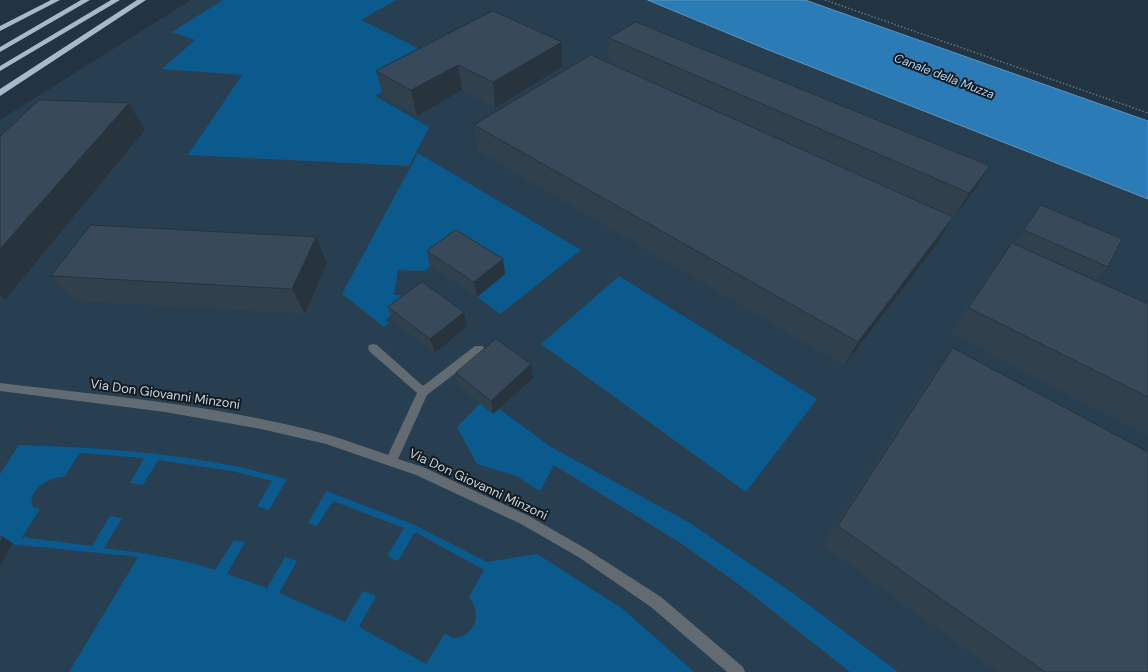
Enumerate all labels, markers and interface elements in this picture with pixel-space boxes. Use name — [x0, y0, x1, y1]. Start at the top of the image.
water label: Canale della Muzza — [892, 51, 996, 103]
street label: Via Don Giovanni Minzoni — [89, 377, 241, 413]
street label: Via Don Giovanni Minzoni — [406, 446, 550, 524]

